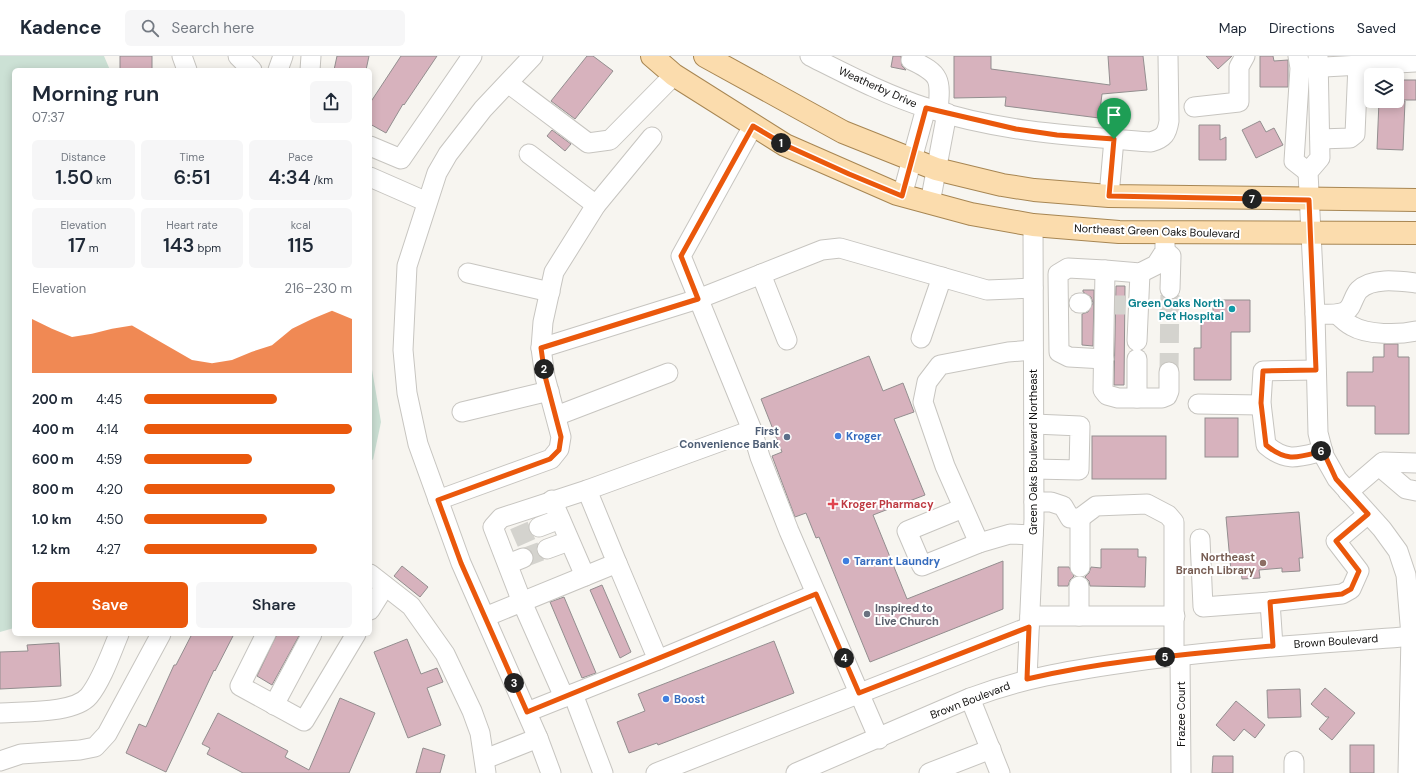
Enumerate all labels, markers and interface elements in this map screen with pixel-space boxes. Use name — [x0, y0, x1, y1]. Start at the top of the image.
search box — [125, 10, 405, 46]
text: Kadence — [20, 15, 101, 40]
icon: search — [139, 17, 161, 39]
text: Search here — [171, 18, 254, 38]
text: Map — [1219, 19, 1247, 37]
text: Directions — [1269, 19, 1335, 37]
text: Saved — [1357, 19, 1396, 37]
street label: Weatherby Drive — [836, 63, 920, 111]
map controls — [1364, 68, 1404, 108]
button: layers — [1364, 68, 1404, 108]
text: Morning run — [32, 79, 159, 108]
button: share — [310, 81, 352, 123]
pin — [1097, 98, 1131, 139]
icon: arrive — [1103, 104, 1125, 126]
text: 07:37 — [32, 109, 65, 126]
pin: 1 — [771, 133, 791, 153]
text: 1 — [779, 136, 783, 150]
text: Distance — [61, 150, 106, 164]
text: Time — [180, 150, 204, 164]
text: Pace — [288, 150, 313, 164]
text: 1.50 — [55, 164, 93, 190]
text: 6:51 — [174, 164, 210, 190]
text: 4:34 — [268, 164, 311, 190]
text: km — [93, 173, 111, 187]
text: /km — [311, 173, 333, 187]
pin: 7 — [1242, 189, 1262, 209]
text: 7 — [1249, 192, 1255, 206]
text: Elevation — [60, 218, 106, 232]
text: Heart rate — [166, 218, 218, 232]
text: kcal — [291, 218, 311, 232]
street label: Northeast Green Oaks Boulevard — [1074, 221, 1240, 241]
text: 17 — [68, 232, 86, 258]
text: 143 — [163, 232, 195, 258]
text: 115 — [288, 232, 314, 258]
text: m — [86, 241, 99, 255]
text: bpm — [195, 241, 221, 255]
text: Elevation — [32, 280, 86, 297]
text: 216–230 m — [284, 280, 352, 297]
place label: Green Oaks North Pet Hospital — [1128, 296, 1224, 323]
marker: Green Oaks North Pet Hospital — [1227, 304, 1237, 314]
pin: 2 — [534, 359, 554, 379]
text: 2 — [541, 362, 547, 376]
street label: Green Oaks Boulevard Northeast — [1026, 369, 1040, 535]
text: 200 m — [32, 391, 73, 408]
text: 4:45 — [96, 391, 122, 408]
text: 400 m — [32, 421, 74, 438]
text: 4:14 — [96, 421, 118, 438]
place label: First Convenience Bank — [679, 424, 780, 451]
place label: Kroger — [846, 429, 882, 443]
marker: Kroger — [833, 431, 843, 441]
marker: First Convenience Bank — [782, 432, 792, 442]
pin: 6 — [1311, 441, 1331, 461]
text: 6 — [1318, 444, 1324, 458]
text: 600 m — [32, 451, 74, 468]
text: 4:59 — [96, 451, 122, 468]
text: 800 m — [32, 481, 74, 498]
text: 4:20 — [96, 481, 123, 498]
place label: Kroger Pharmacy — [841, 497, 934, 511]
marker: Kroger Pharmacy — [828, 499, 838, 509]
text: 1.0 km — [32, 511, 71, 528]
text: 4:50 — [96, 511, 123, 528]
text: 1.2 km — [32, 541, 70, 558]
text: 4:27 — [96, 541, 121, 558]
place label: Northeast Branch Library — [1176, 550, 1255, 577]
place label: Tarrant Laundry — [854, 554, 940, 568]
marker: Tarrant Laundry — [841, 556, 851, 566]
marker: Northeast Branch Library — [1258, 558, 1268, 568]
button: Save — [32, 582, 188, 628]
button: Share — [196, 582, 352, 628]
place label: Inspired to Live Church — [875, 601, 939, 628]
marker: Inspired to Live Church — [862, 609, 872, 619]
street label: Brown Boulevard — [1293, 631, 1379, 651]
pin: 5 — [1155, 647, 1175, 667]
pin: 4 — [834, 648, 854, 668]
text: 5 — [1162, 650, 1168, 664]
text: 4 — [840, 651, 848, 665]
pin: 3 — [504, 673, 524, 693]
text: 3 — [511, 676, 517, 690]
street label: Brown Boulevard — [928, 678, 1012, 722]
street label: Frazee Court — [1174, 681, 1188, 747]
place label: Boost — [674, 692, 705, 706]
marker: Boost — [661, 694, 671, 704]

